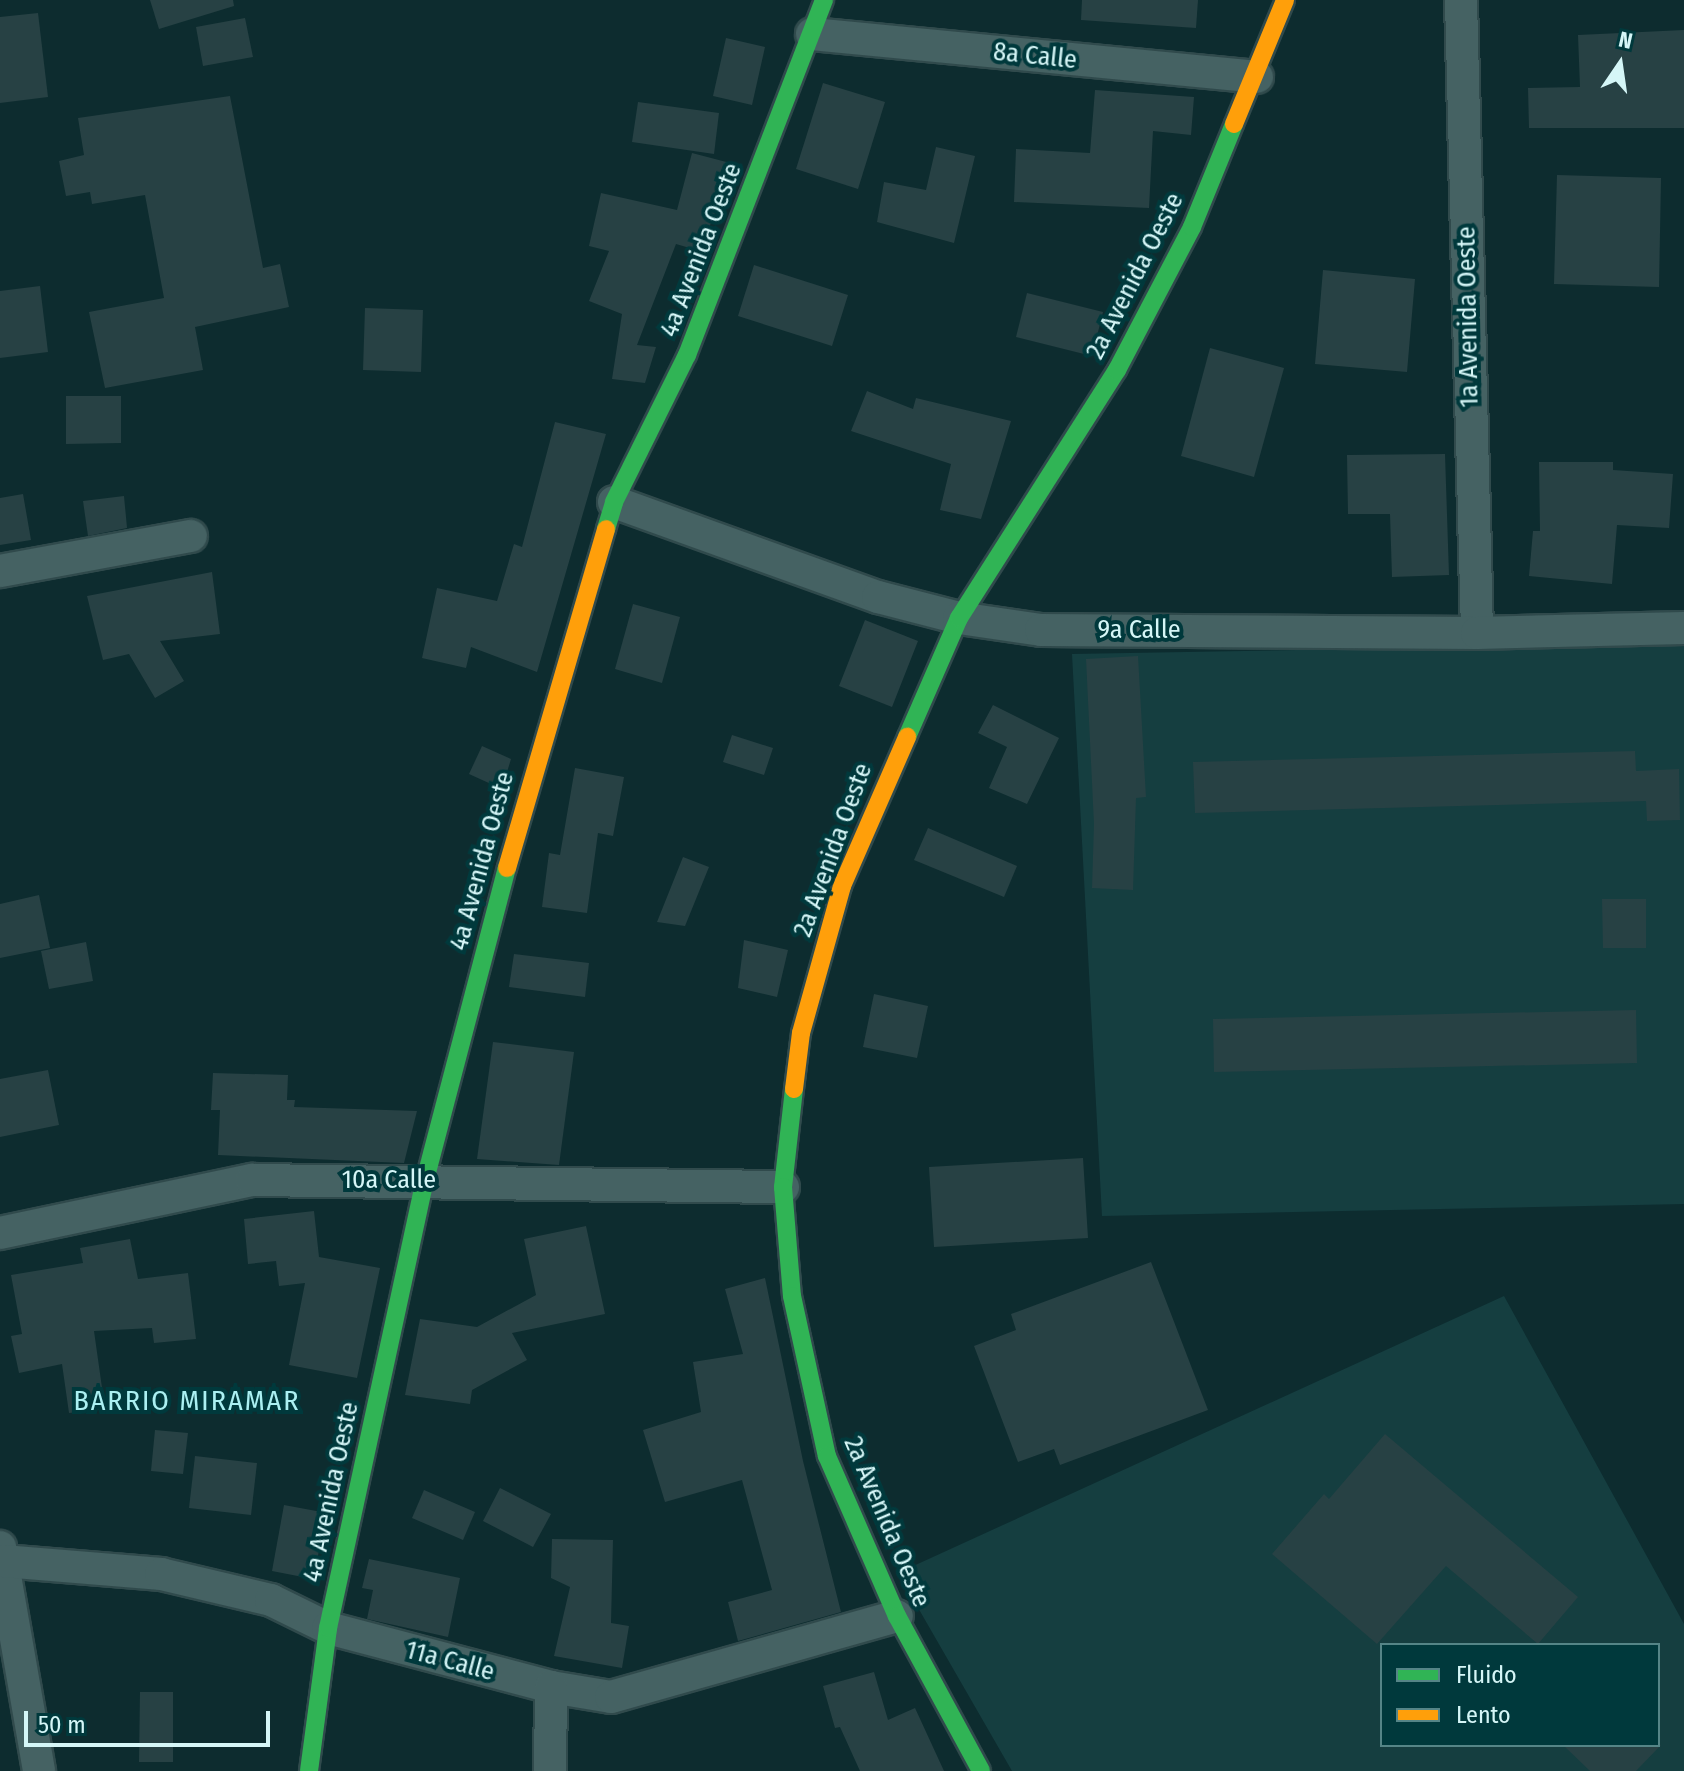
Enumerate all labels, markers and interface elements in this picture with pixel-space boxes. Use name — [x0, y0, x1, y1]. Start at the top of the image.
north arrow — [1580, 24, 1660, 104]
text: N — [1616, 25, 1635, 55]
street label: 8a Calle — [992, 36, 1078, 76]
street label: 4a Avenida Oeste — [654, 159, 748, 341]
street label: 2a Avenida Oeste — [1080, 188, 1190, 364]
street label: 1a Avenida Oeste — [1451, 226, 1485, 408]
street label: 9a Calle — [1097, 614, 1181, 646]
street label: 2a Avenida Oeste — [787, 759, 879, 941]
street label: 4a Avenida Oeste — [443, 768, 521, 954]
street label: 10a Calle — [342, 1164, 436, 1196]
district label: BARRIO MIRAMAR — [73, 1384, 301, 1418]
street label: 4a Avenida Oeste — [297, 1399, 365, 1585]
street label: 2a Avenida Oeste — [837, 1432, 937, 1612]
street label: 11a Calle — [402, 1634, 498, 1688]
legend — [1380, 1643, 1660, 1747]
text: Fluido — [1456, 1661, 1517, 1689]
scale bar — [28, 1695, 274, 1745]
text: Lento — [1456, 1701, 1511, 1729]
text: 50 m — [38, 1711, 86, 1739]

